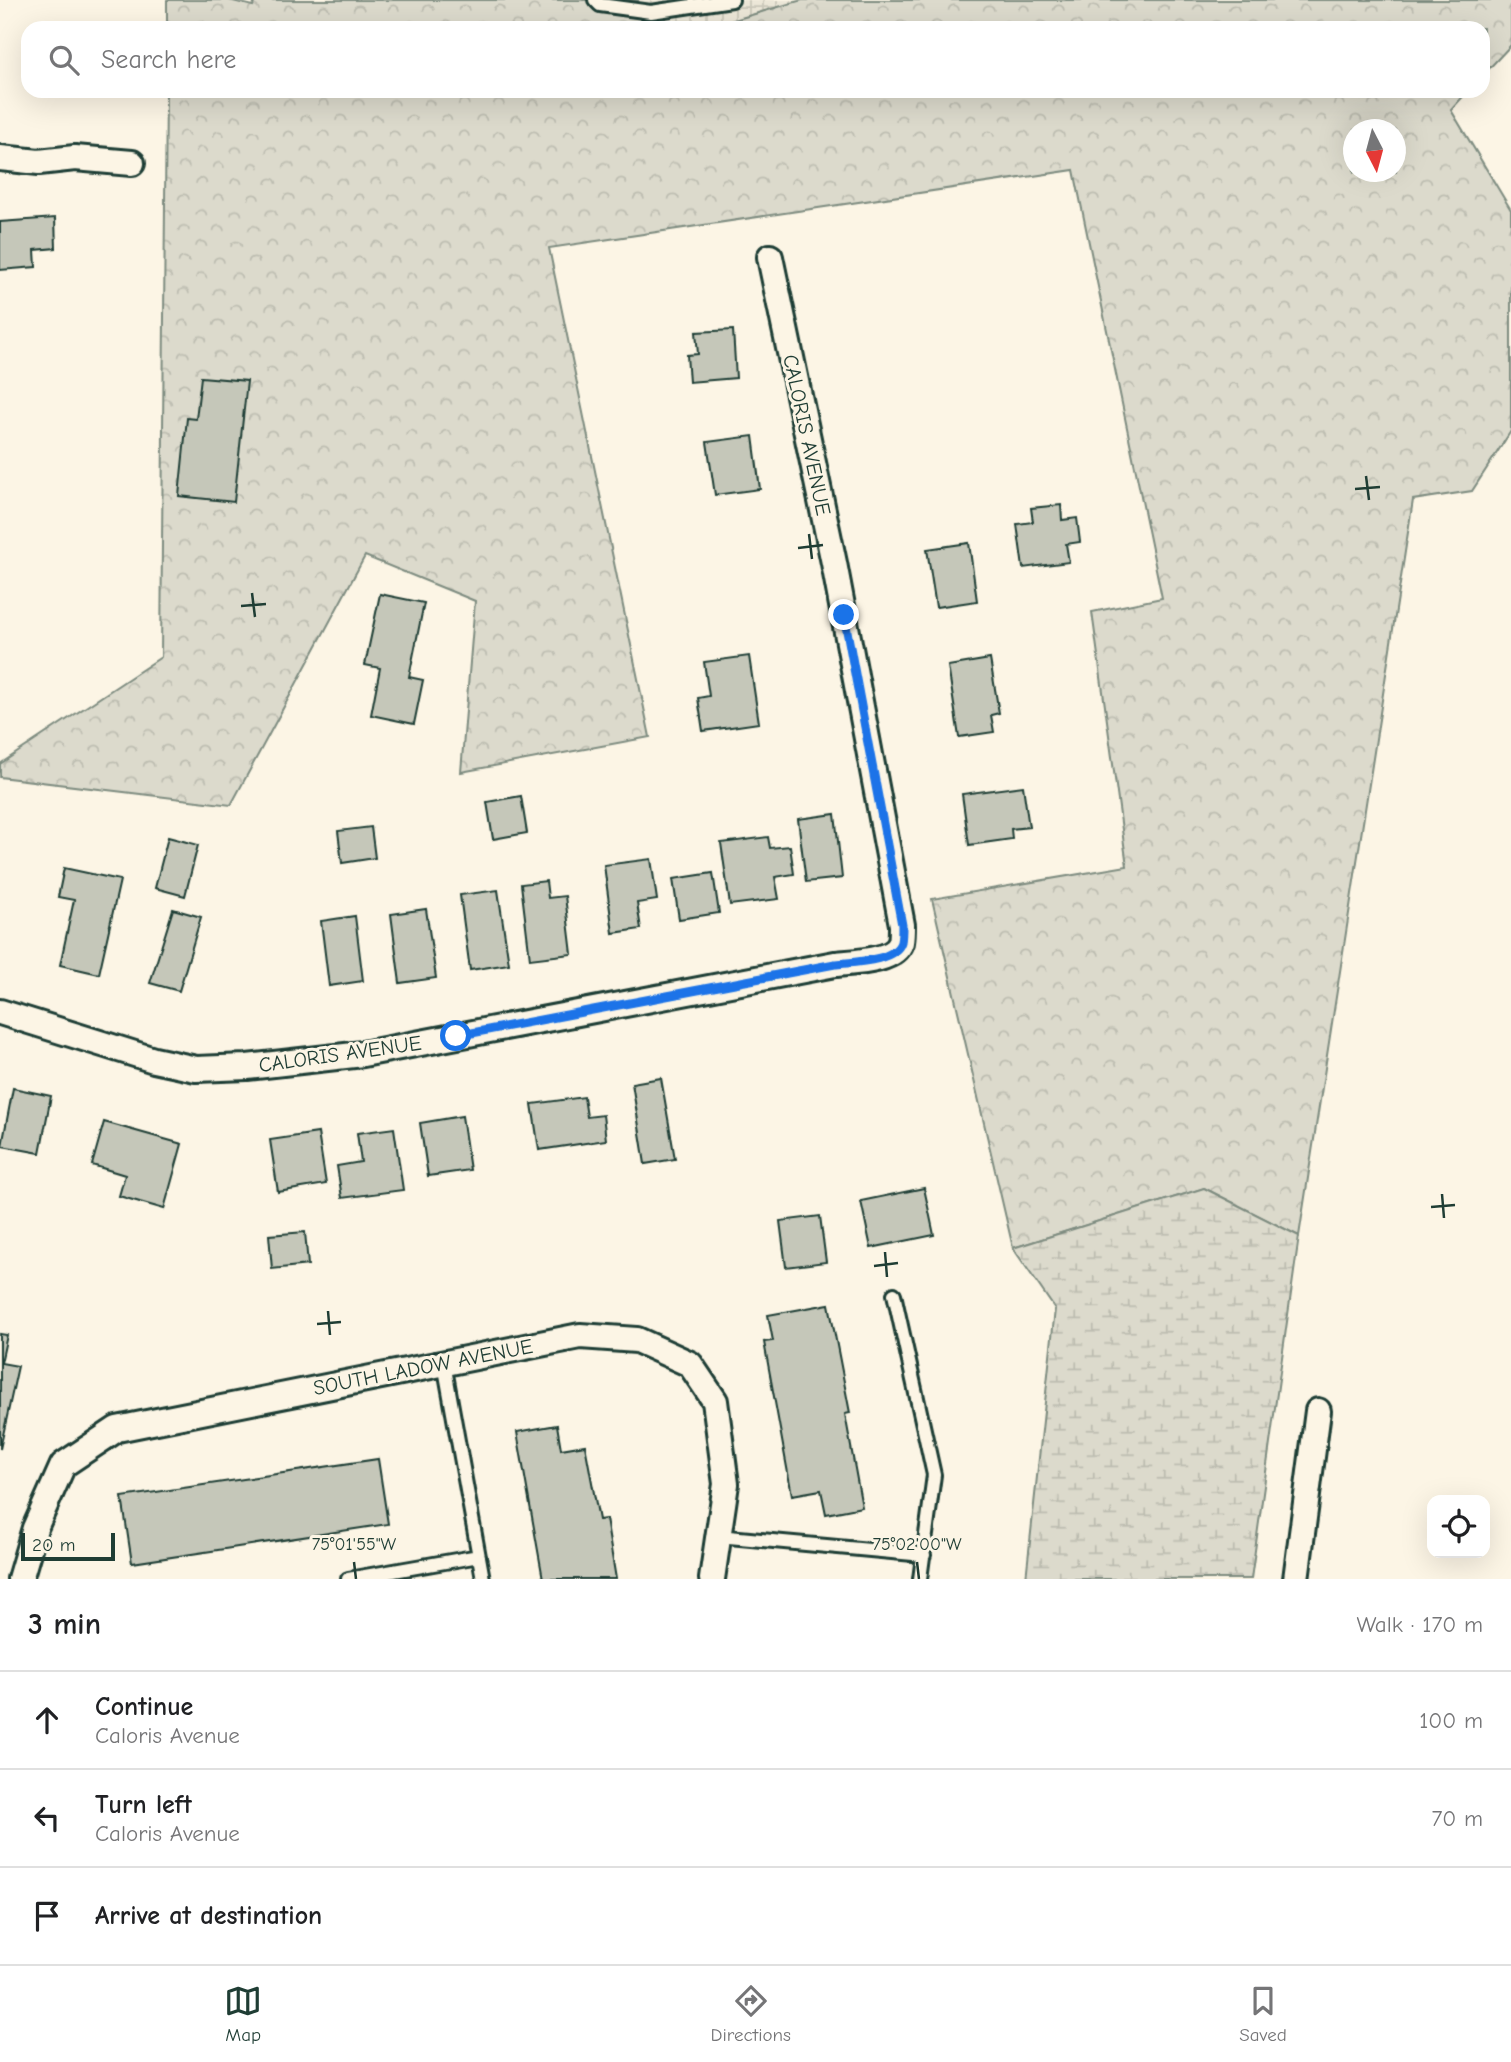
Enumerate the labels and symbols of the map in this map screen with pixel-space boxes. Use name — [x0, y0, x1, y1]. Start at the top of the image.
north arrow — [1343, 119, 1406, 182]
street label: CALORIS AVENUE — [778, 352, 836, 518]
route end — [828, 599, 859, 630]
route start — [440, 1020, 471, 1051]
street label: CALORIS AVENUE — [257, 1031, 423, 1077]
street label: SOUTH LADOW AVENUE — [311, 1334, 535, 1400]
scale bar — [21, 1530, 116, 1562]
text: 75°01'55"W — [312, 1534, 397, 1555]
text: 75°02'00"W — [872, 1534, 962, 1555]

